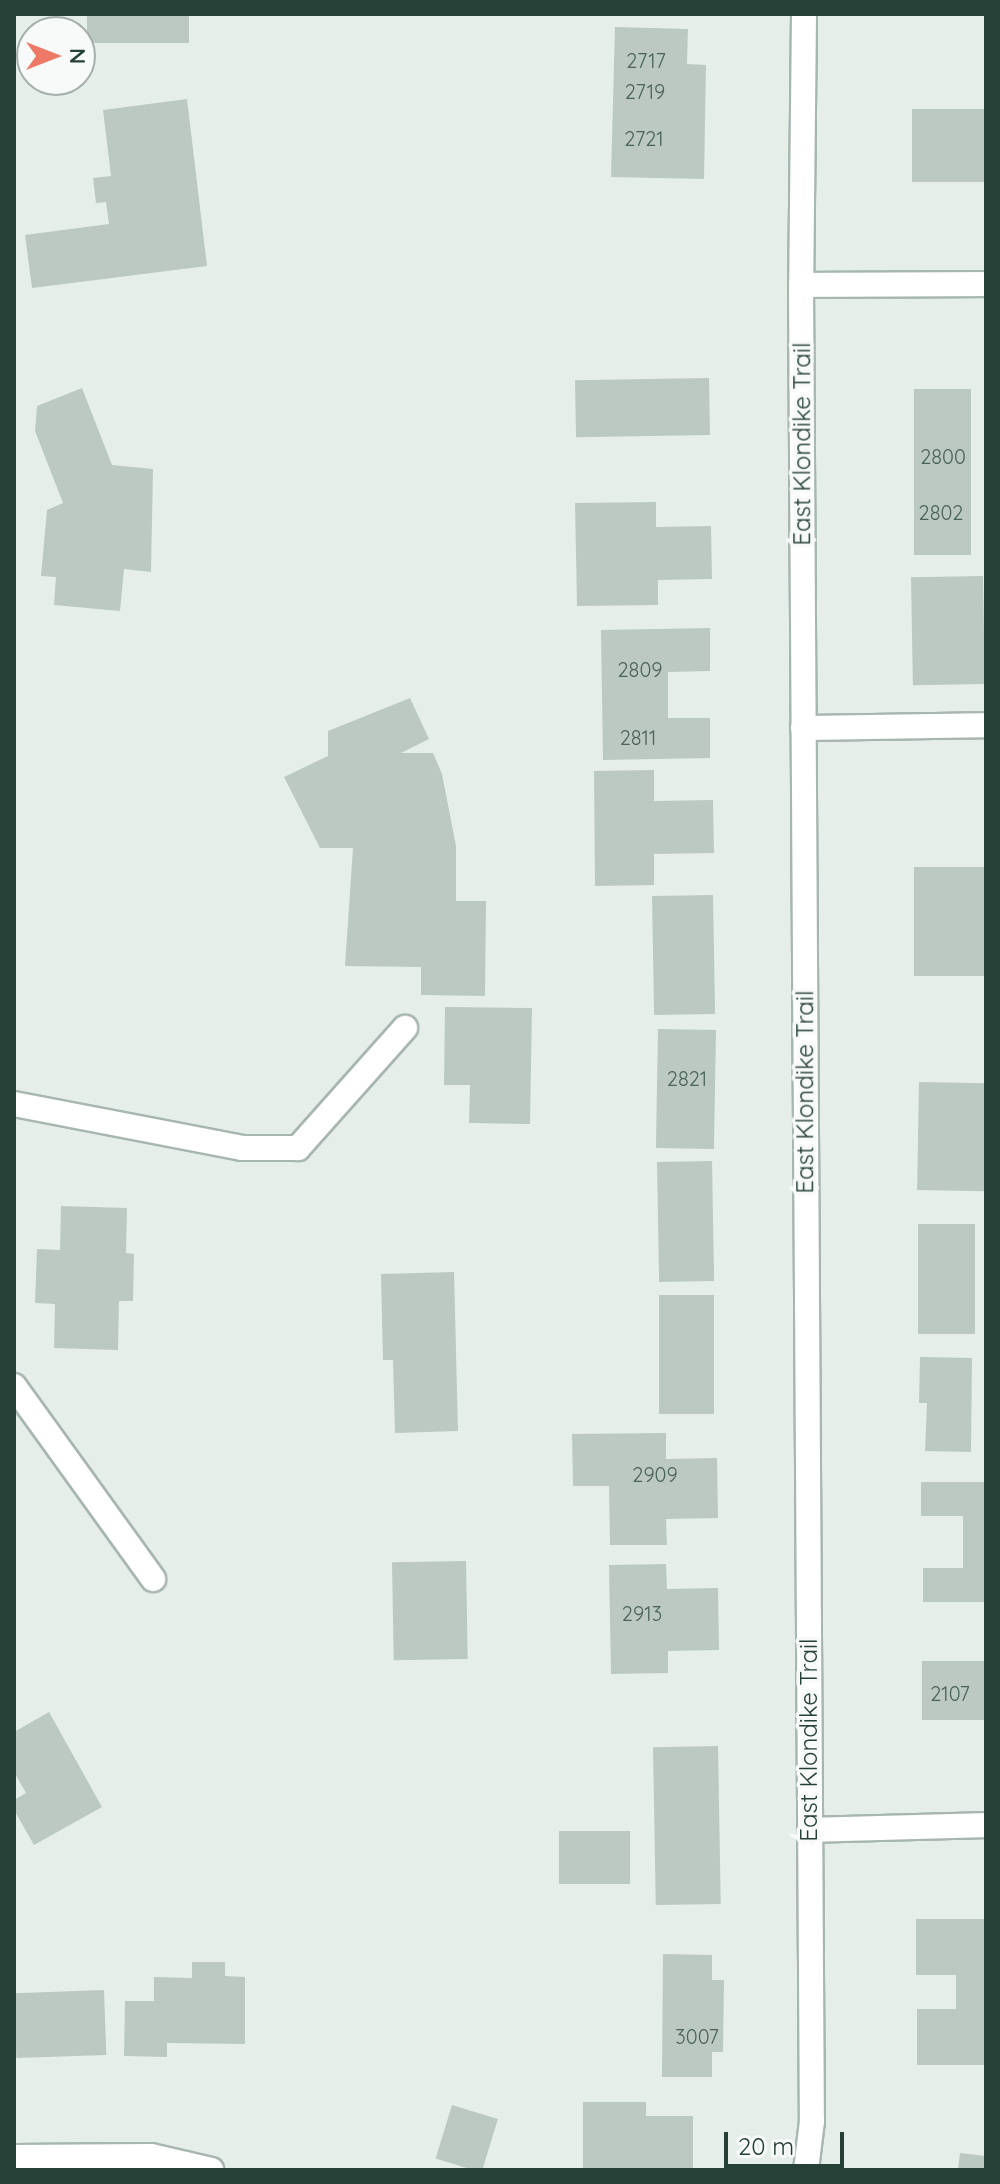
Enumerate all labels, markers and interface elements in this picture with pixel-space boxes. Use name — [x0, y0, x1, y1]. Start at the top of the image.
north arrow — [16, 16, 96, 96]
text: N — [64, 48, 92, 64]
house number: 2717 — [626, 48, 666, 72]
house number: 2719 — [625, 79, 665, 103]
house number: 2721 — [624, 126, 664, 150]
street label: East Klondike Trail — [788, 342, 816, 546]
house number: 2800 — [920, 444, 966, 468]
house number: 2802 — [919, 500, 963, 524]
house number: 2809 — [618, 657, 662, 681]
house number: 2811 — [620, 725, 656, 749]
street label: East Klondike Trail — [791, 990, 819, 1194]
house number: 2821 — [667, 1066, 707, 1090]
house number: 2909 — [632, 1462, 678, 1486]
house number: 2913 — [622, 1601, 662, 1625]
street label: East Klondike Trail — [795, 1638, 823, 1842]
house number: 2107 — [930, 1681, 970, 1705]
house number: 3007 — [675, 2024, 719, 2048]
scale bar — [728, 2116, 848, 2166]
text: 20 m — [738, 2131, 794, 2161]

